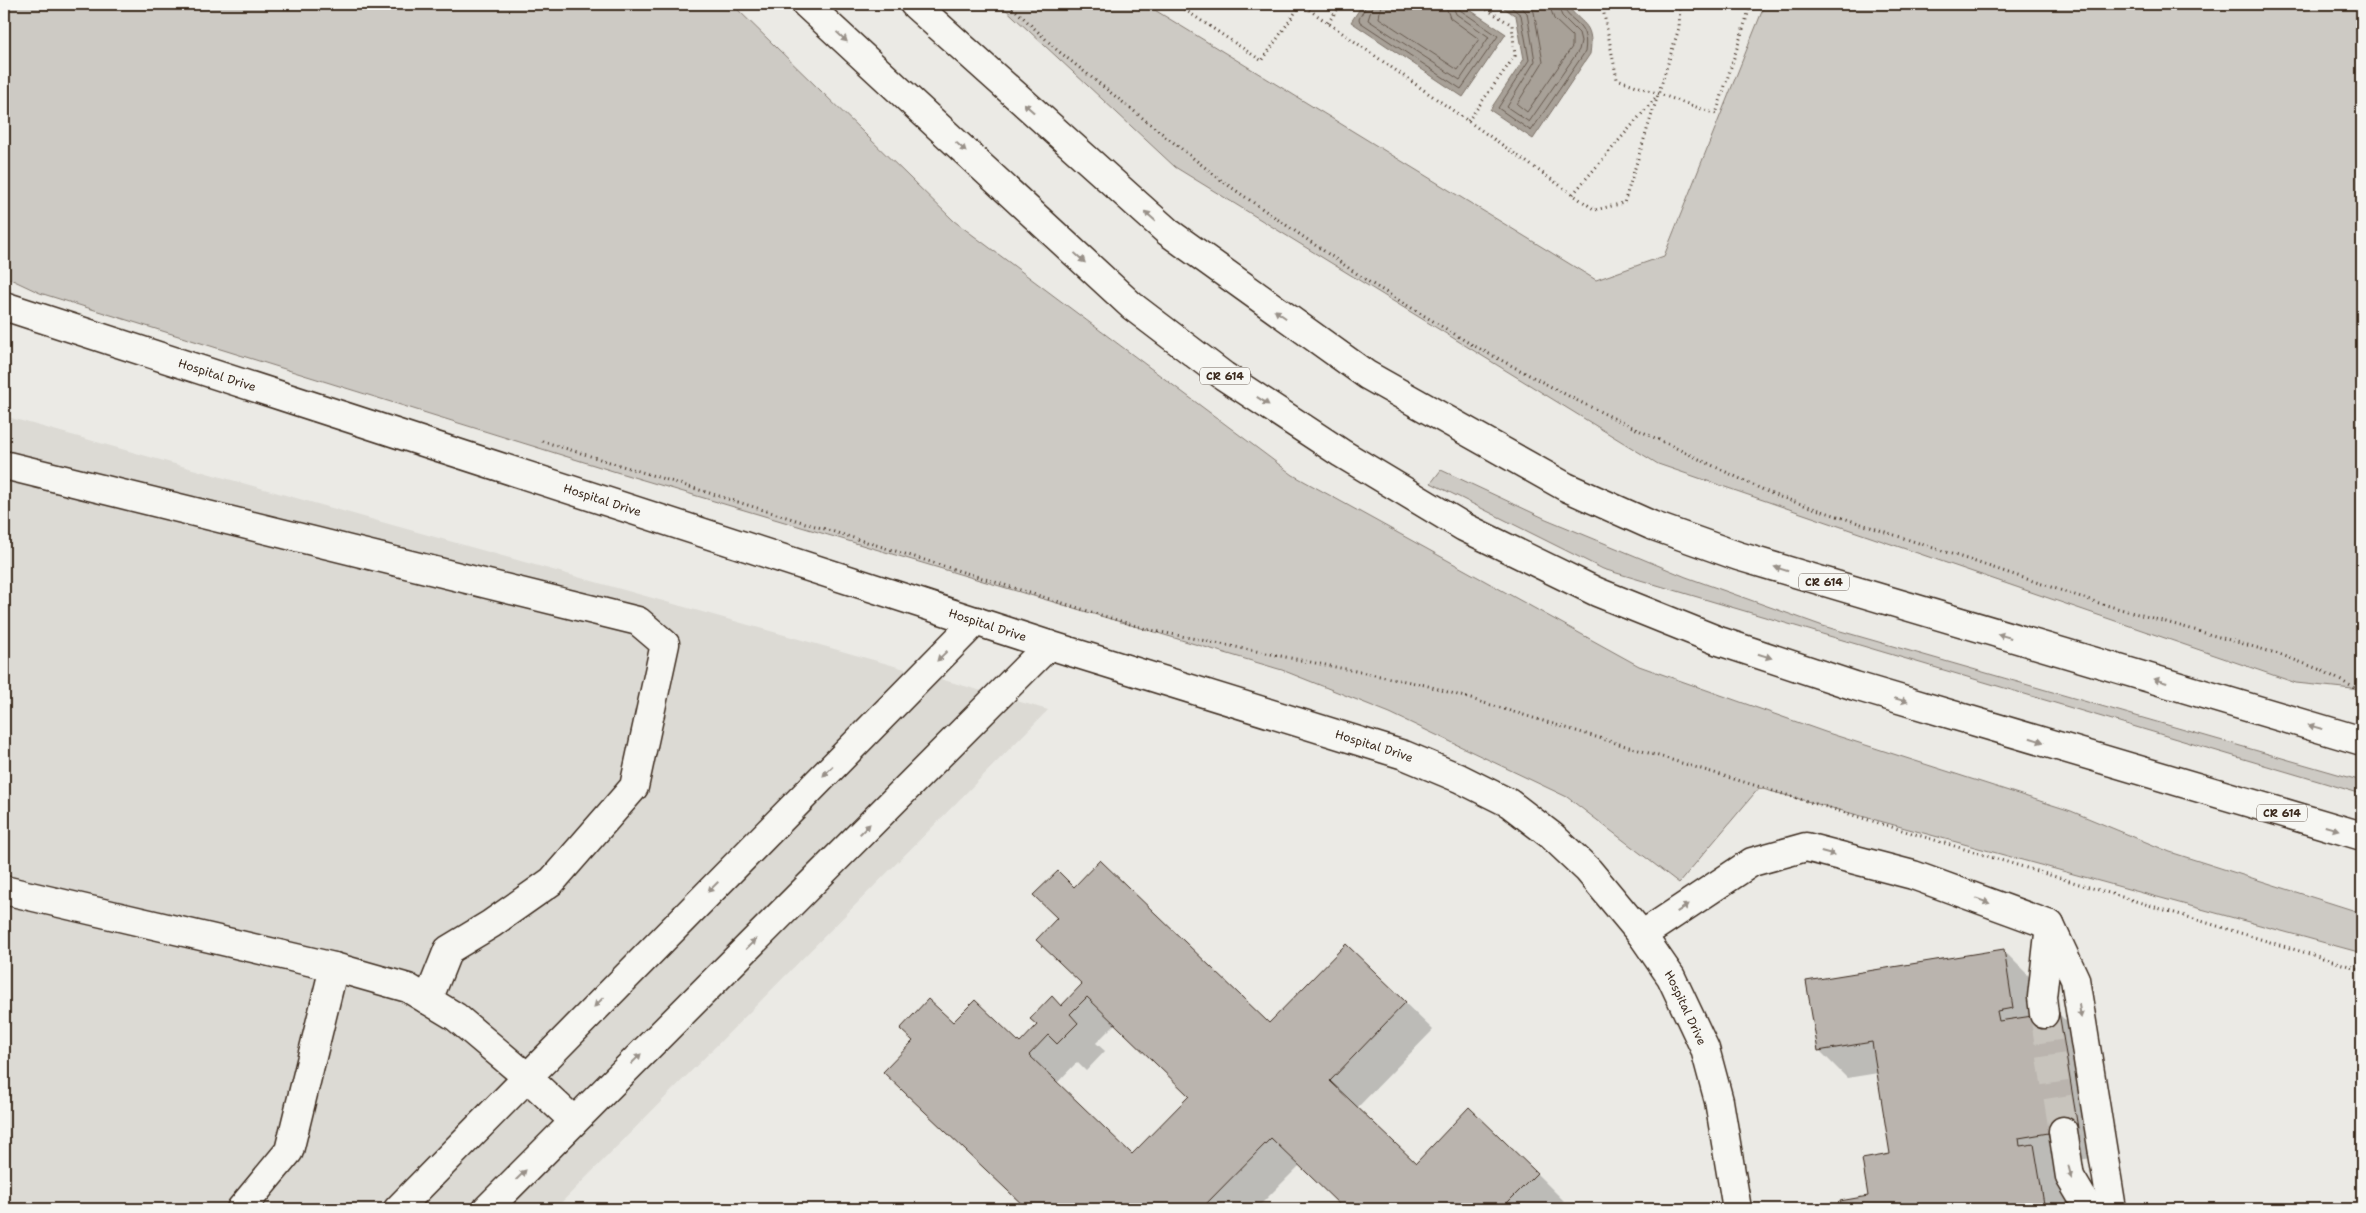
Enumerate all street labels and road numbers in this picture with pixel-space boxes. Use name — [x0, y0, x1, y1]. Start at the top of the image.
street label: Hospital Drive — [176, 355, 258, 395]
road number: CR 614 — [1200, 368, 1250, 384]
street label: Hospital Drive — [561, 480, 644, 520]
road number: CR 614 — [1799, 574, 1849, 590]
street label: Hospital Drive — [947, 605, 1029, 645]
street label: Hospital Drive — [1333, 726, 1416, 766]
road number: CR 614 — [2257, 804, 2307, 821]
street label: Hospital Drive — [1661, 967, 1710, 1048]

